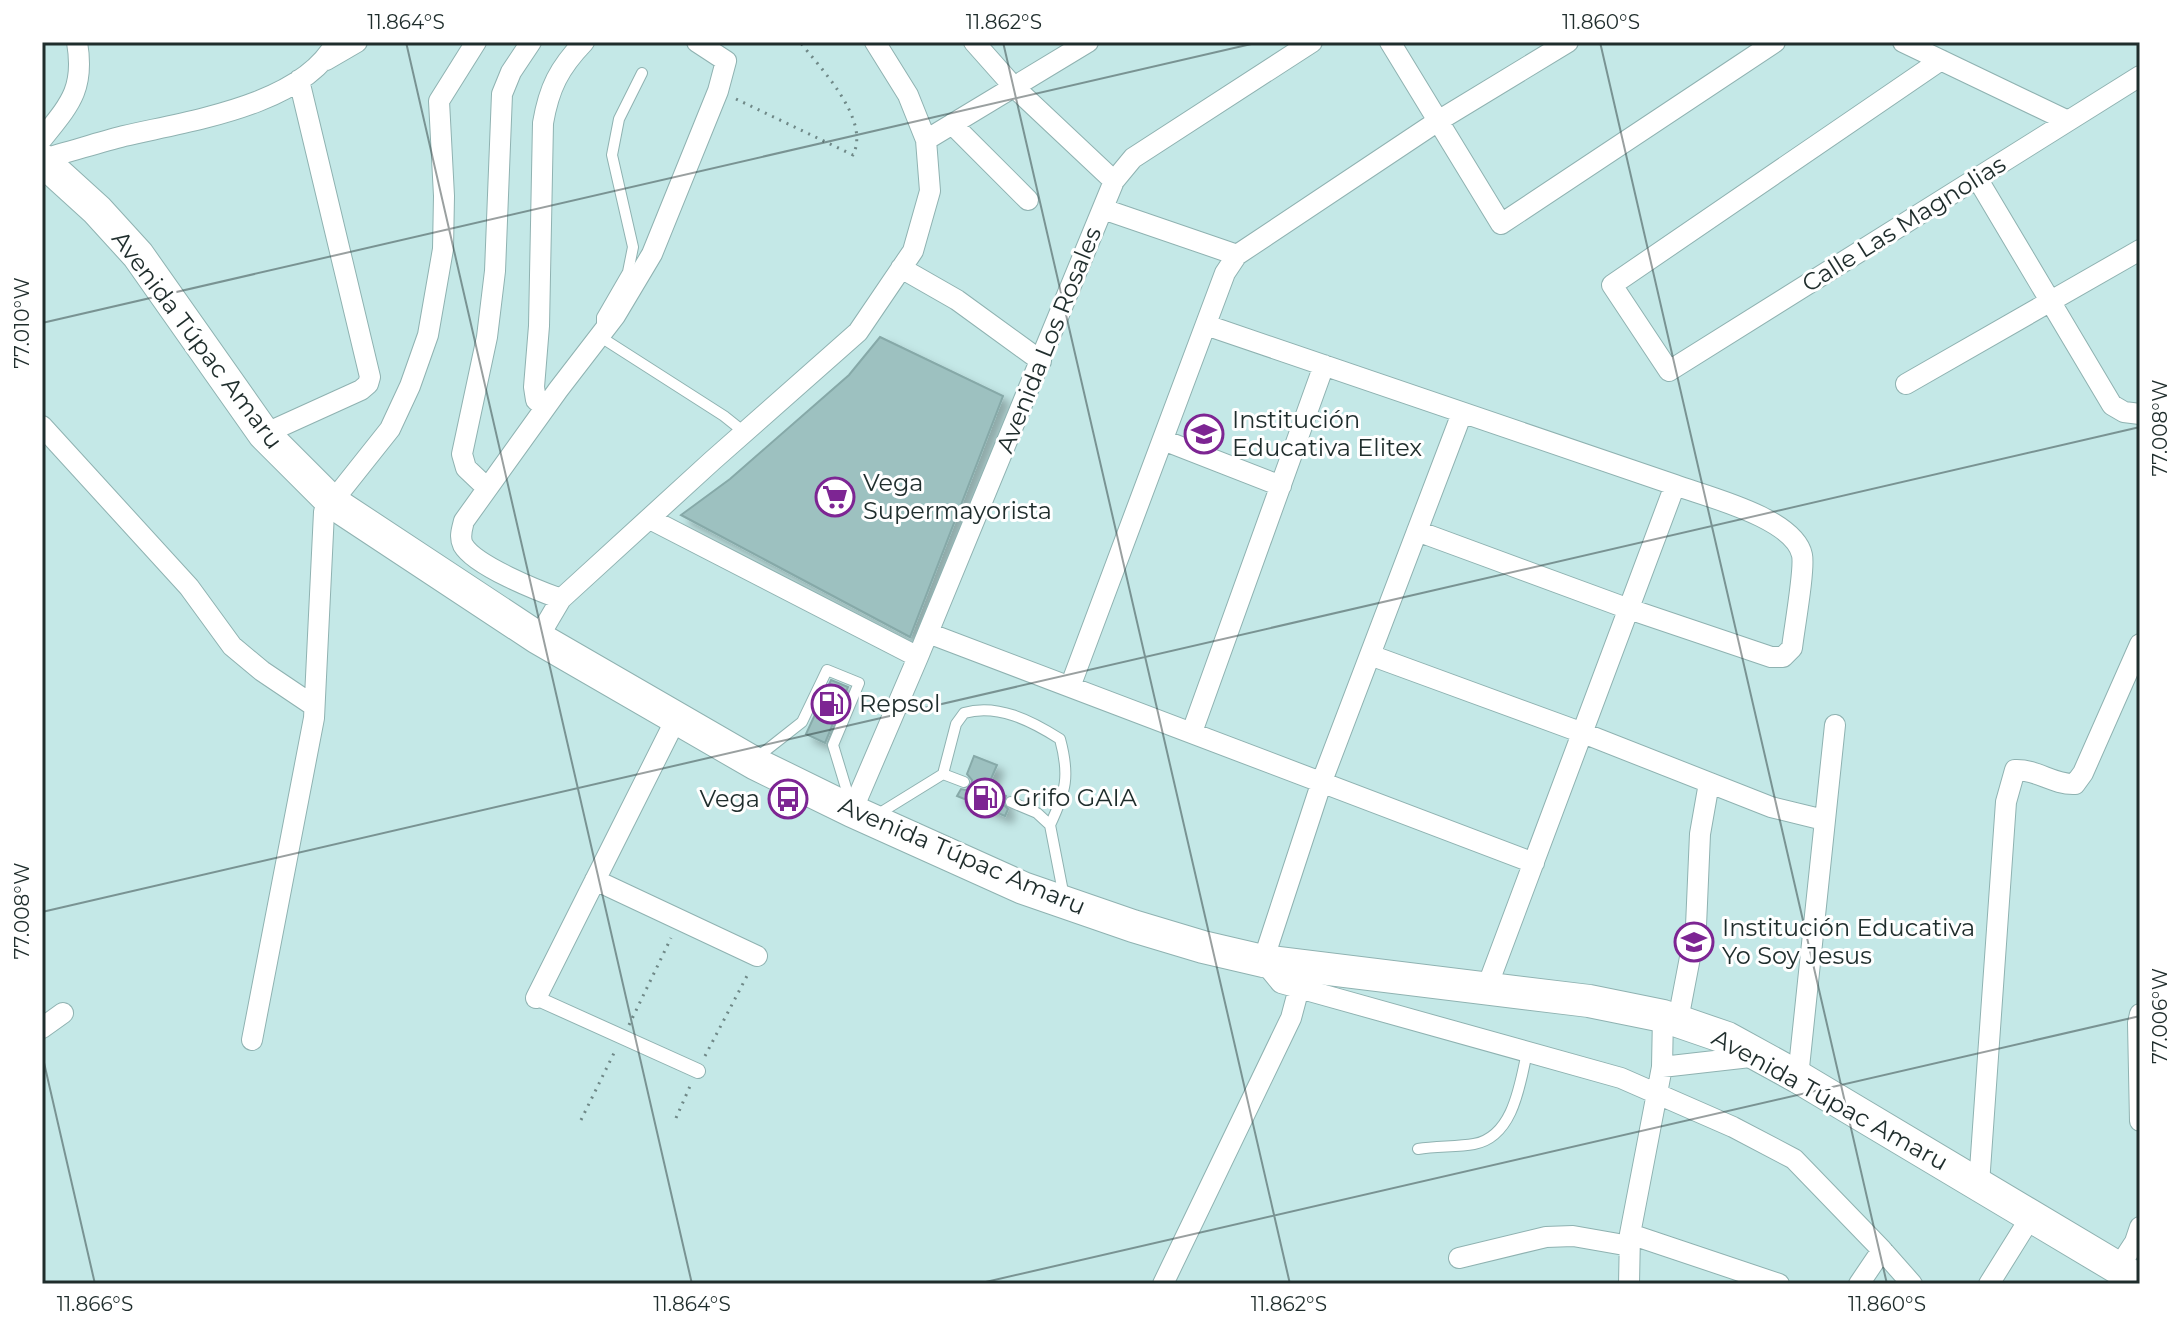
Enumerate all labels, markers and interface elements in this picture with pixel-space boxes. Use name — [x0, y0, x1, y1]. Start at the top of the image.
text: 11.864°S — [367, 10, 445, 34]
text: 11.862°S — [966, 10, 1042, 34]
text: 11.860°S — [1562, 10, 1640, 34]
street label: Calle Las Magnolias — [1797, 149, 2011, 298]
street label: Avenida Los Rosales — [990, 223, 1107, 457]
street label: Avenida Túpac Amaru — [106, 225, 289, 454]
text: 77.010°W — [10, 277, 34, 369]
text: 77.008°W — [2148, 380, 2172, 476]
place label: Institución Educativa Elitex — [1232, 405, 1422, 462]
school or university icon: Institución Educativa Elitex — [1183, 413, 1225, 455]
place label: Vega Supermayorista — [863, 468, 1052, 525]
supermarket icon: Vega Supermayorista — [814, 476, 856, 518]
fuel station icon: Repsol — [810, 683, 852, 725]
place label: Repsol — [859, 689, 940, 718]
fuel station icon: Grifo GAIA — [964, 777, 1006, 819]
bus stop icon: Vega — [767, 778, 809, 820]
place label: Grifo GAIA — [1013, 783, 1138, 812]
place label: Vega — [699, 784, 760, 813]
street label: Avenida Túpac Amaru — [834, 790, 1090, 921]
text: 77.008°W — [10, 863, 34, 959]
place label: Institución Educativa Yo Soy Jesus — [1722, 913, 1975, 970]
school or university icon: Institución Educativa Yo Soy Jesus — [1673, 921, 1715, 963]
text: 77.006°W — [2148, 968, 2172, 1064]
street label: Avenida Túpac Amaru — [1707, 1023, 1953, 1177]
text: 11.866°S — [57, 1292, 133, 1316]
text: 11.864°S — [653, 1292, 731, 1316]
text: 11.862°S — [1251, 1292, 1327, 1316]
text: 11.860°S — [1848, 1292, 1926, 1316]

